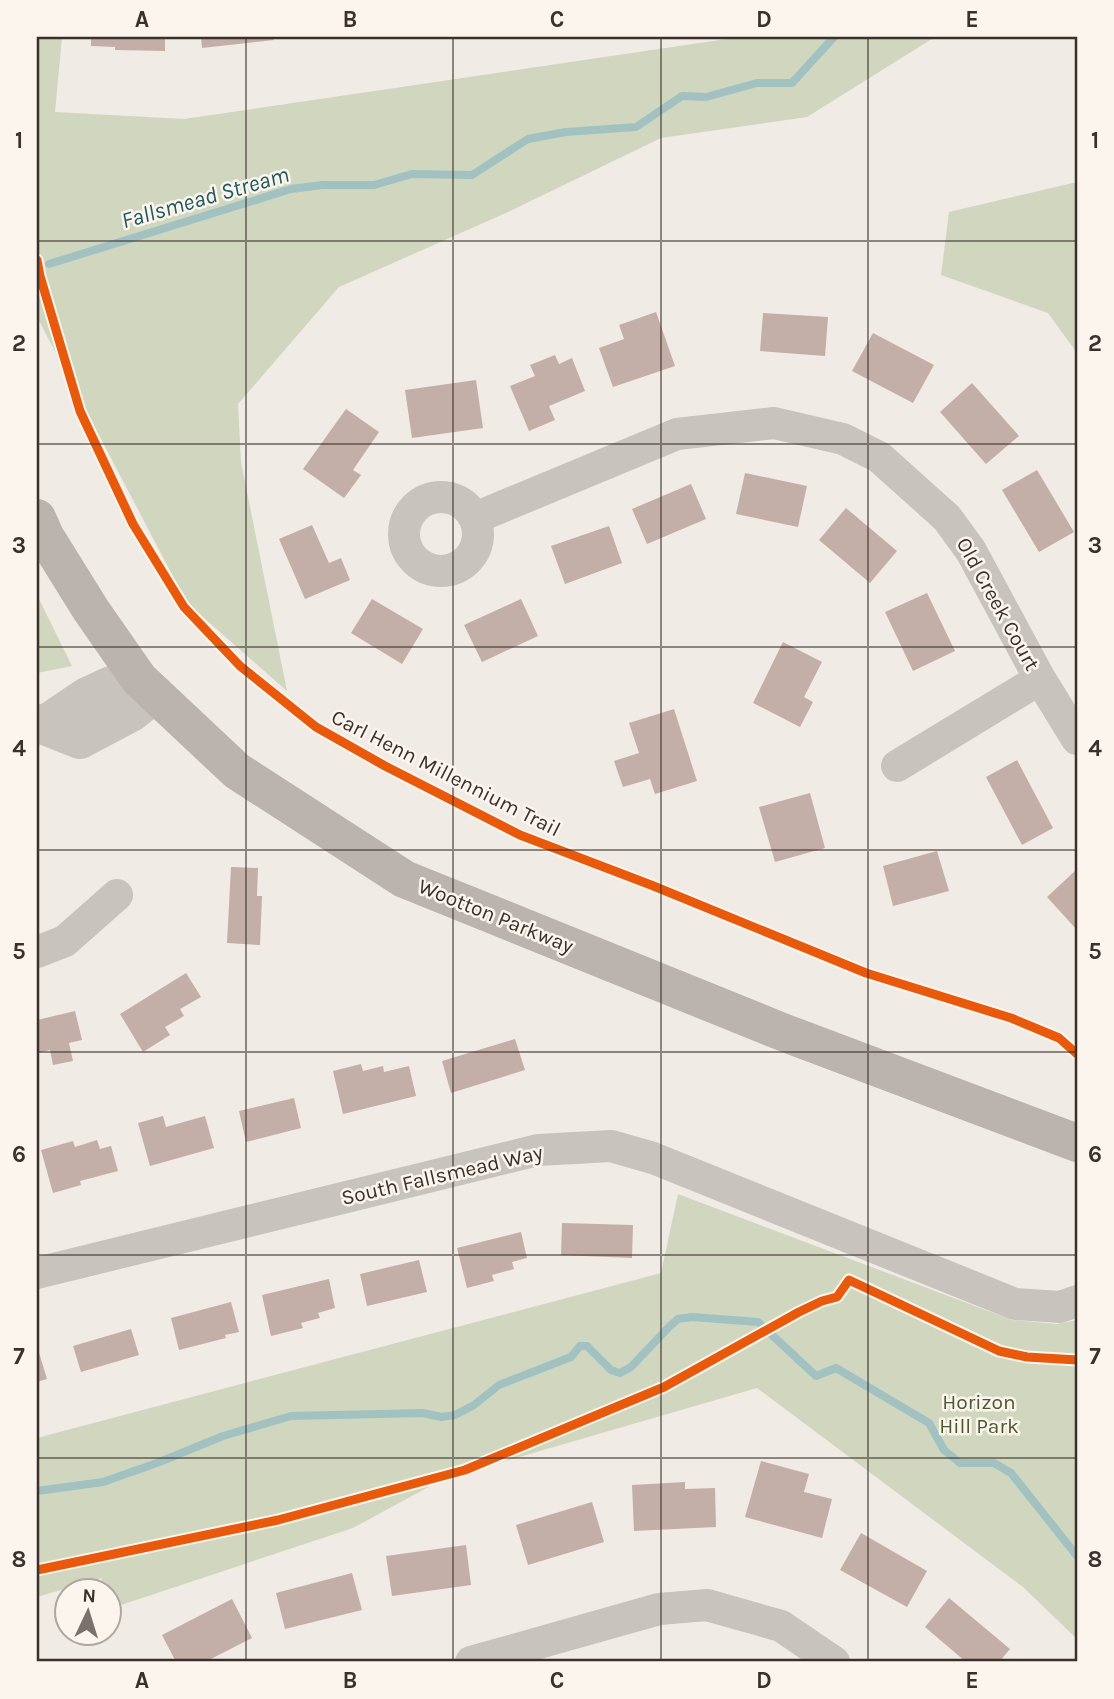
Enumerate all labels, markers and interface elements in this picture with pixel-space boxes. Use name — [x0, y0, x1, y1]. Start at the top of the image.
text: A — [135, 6, 149, 33]
text: B — [343, 6, 357, 33]
text: C — [550, 6, 564, 33]
text: D — [756, 6, 772, 33]
text: E — [965, 6, 979, 33]
text: 1 — [15, 127, 23, 154]
text: 1 — [1091, 127, 1099, 154]
water label: Fallsmead Stream — [118, 161, 292, 234]
text: 2 — [12, 330, 26, 357]
text: 2 — [1088, 330, 1102, 357]
text: 3 — [12, 532, 26, 559]
text: 3 — [1088, 532, 1102, 559]
street label: Old Creek Court — [952, 533, 1044, 675]
street label: Carl Henn Millennium Trail — [327, 705, 565, 841]
text: 4 — [12, 735, 26, 762]
text: 4 — [1088, 735, 1102, 762]
street label: Wootton Parkway — [415, 874, 577, 958]
text: 5 — [12, 938, 26, 965]
text: 5 — [1088, 938, 1102, 965]
street label: South Fallsmead Way — [339, 1140, 545, 1210]
text: 6 — [12, 1141, 26, 1168]
text: 6 — [1088, 1141, 1102, 1168]
text: 7 — [13, 1343, 25, 1370]
text: 7 — [1089, 1343, 1101, 1370]
park label: Horizon Hill Park — [939, 1390, 1019, 1438]
text: 8 — [12, 1546, 26, 1573]
text: 8 — [1088, 1546, 1102, 1573]
north arrow — [52, 1576, 122, 1646]
text: N — [82, 1585, 97, 1607]
text: A — [135, 1667, 149, 1694]
text: B — [343, 1667, 357, 1694]
text: C — [550, 1667, 564, 1694]
text: D — [756, 1667, 772, 1694]
text: E — [965, 1667, 979, 1694]

